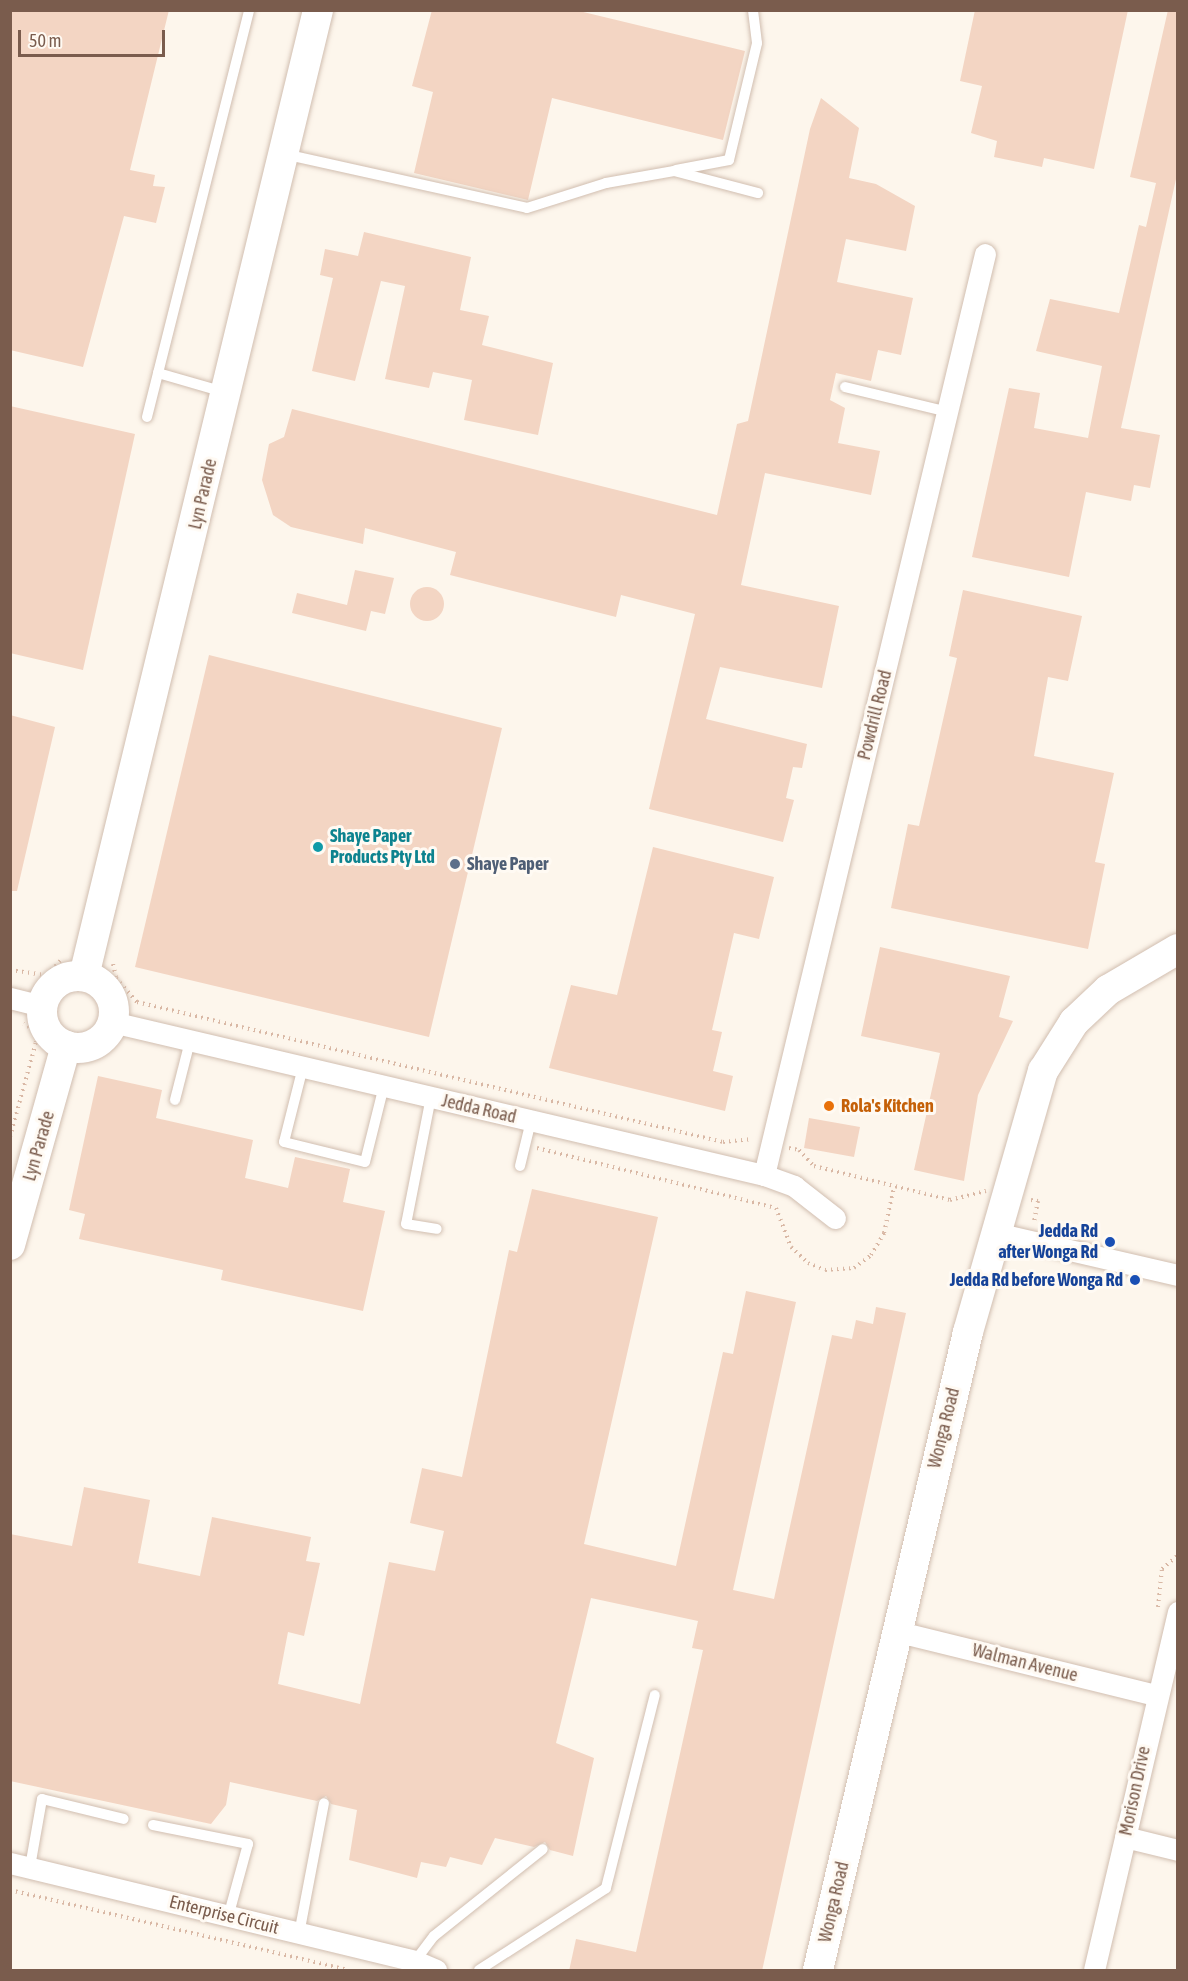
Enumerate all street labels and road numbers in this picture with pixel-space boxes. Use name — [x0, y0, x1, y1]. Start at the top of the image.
street label: Lyn Parade — [184, 457, 222, 531]
street label: Powdrill Road — [853, 668, 897, 762]
street label: Jedda Road — [439, 1090, 519, 1128]
street label: Lyn Parade — [19, 1108, 59, 1184]
street label: Wonga Road — [924, 1385, 964, 1471]
street label: Walman Avenue — [970, 1639, 1080, 1687]
street label: Morison Drive — [1115, 1744, 1155, 1838]
street label: Wonga Road — [814, 1859, 854, 1945]
street label: Enterprise Circuit — [167, 1891, 281, 1939]

